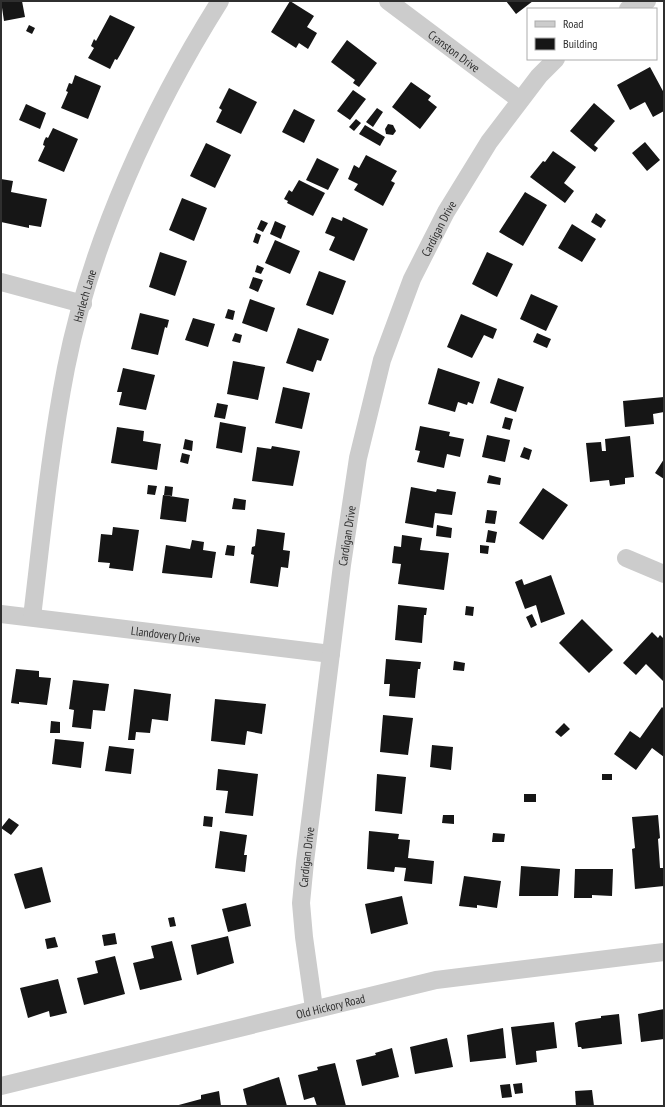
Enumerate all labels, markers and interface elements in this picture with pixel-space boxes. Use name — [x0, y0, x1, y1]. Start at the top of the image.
legend — [527, 8, 657, 60]
text: Road — [563, 16, 583, 31]
street label: Cranston Drive — [426, 27, 483, 75]
text: Building — [563, 36, 598, 51]
street label: Cardigan Drive — [417, 197, 459, 259]
street label: Harlech Lane — [69, 267, 99, 324]
street label: Cardigan Drive — [334, 504, 358, 567]
street label: Llandovery Drive — [130, 622, 201, 646]
street label: Cardigan Drive — [295, 826, 317, 888]
street label: Old Hickory Road — [294, 990, 366, 1021]

